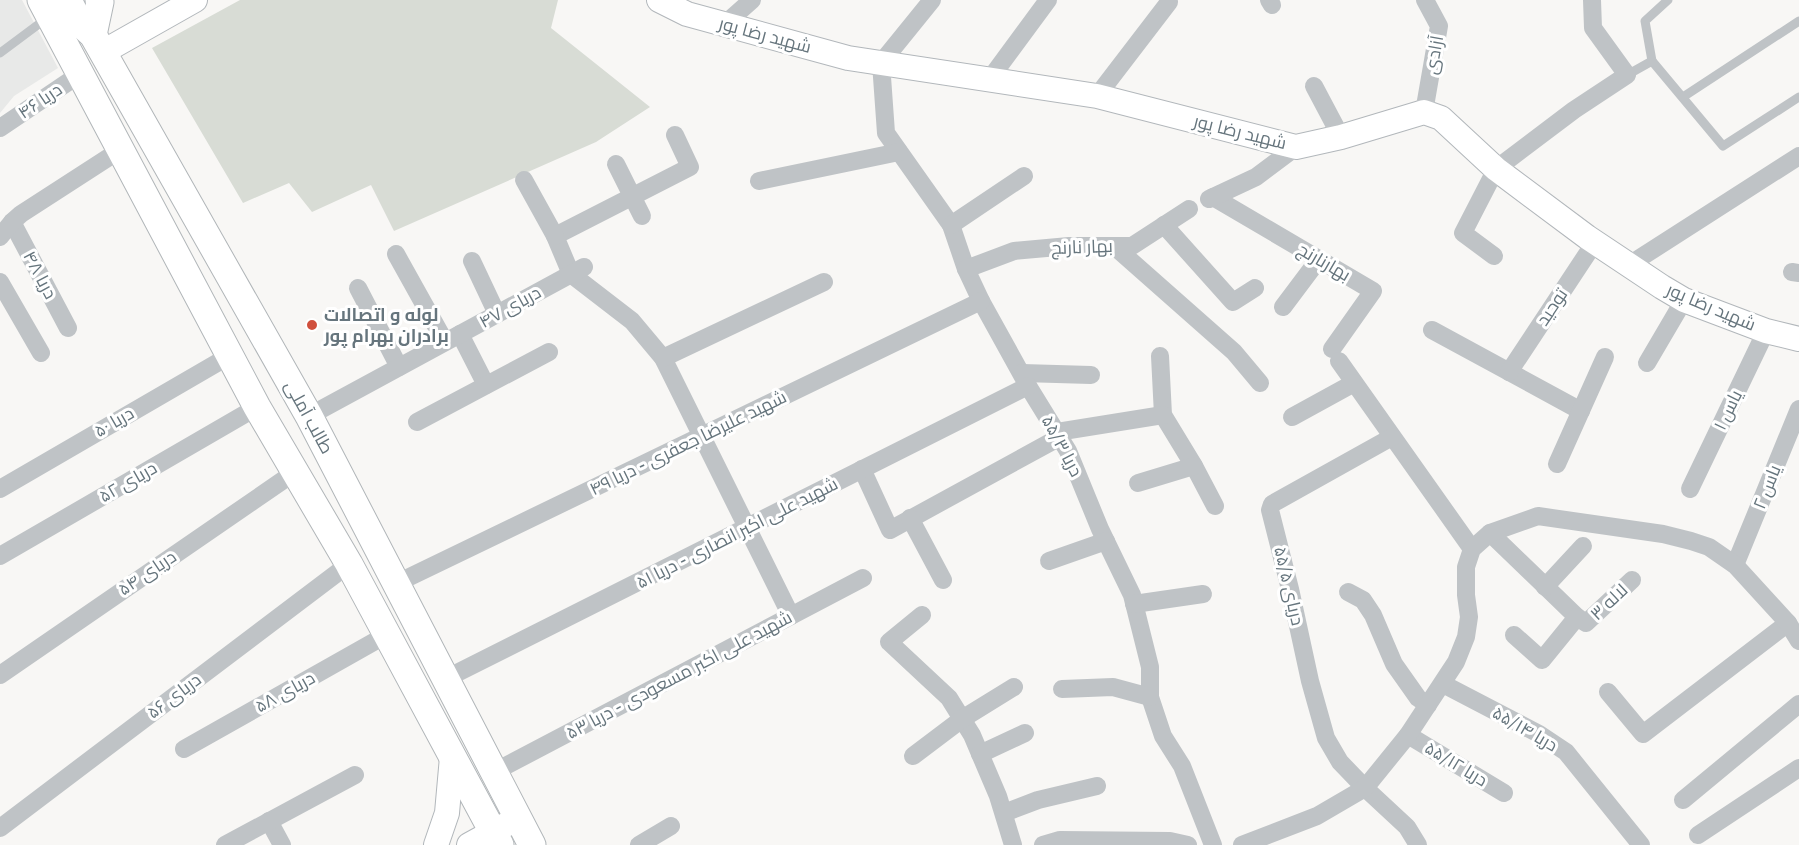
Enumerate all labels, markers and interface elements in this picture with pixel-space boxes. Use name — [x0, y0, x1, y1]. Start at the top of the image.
street label: شهید رضا پور — [715, 11, 814, 59]
street label: آزادی — [1419, 33, 1448, 76]
street label: دریا ۴۶ — [13, 78, 66, 124]
street label: شهید رضا پور — [1190, 109, 1289, 155]
street label: بهار نارنج — [1051, 234, 1113, 260]
street label: بهارنارنج — [1293, 237, 1355, 287]
street label: دریا ۴۸ — [18, 247, 63, 303]
street label: شهید رضا پور — [1662, 277, 1759, 337]
street label: دریای ۴۷ — [475, 280, 545, 333]
street label: توحید — [1531, 283, 1572, 330]
place label: لوله و اتصالات برادران بهرام پور — [323, 303, 449, 348]
marker: لوله و اتصالات برادران بهرام پور — [305, 318, 319, 332]
street label: طالب آملی — [280, 376, 339, 458]
street label: شهید علیرضا جعفری - دریا ۴۹ — [586, 385, 790, 500]
street label: یاس ۱ — [1708, 386, 1747, 434]
street label: دریا ۵۰ — [90, 401, 138, 442]
street label: دریا ۵۵/۳ — [1037, 411, 1088, 481]
street label: دریای ۵۲ — [95, 456, 161, 507]
street label: یاس ۲ — [1747, 461, 1786, 512]
street label: شهید علی اکبر انصاری - دریا ۵۱ — [632, 472, 841, 593]
street label: دریای ۵۵/۵ — [1269, 544, 1310, 628]
street label: دریای ۵۴ — [113, 545, 180, 600]
street label: لاله ۳ — [1585, 578, 1632, 625]
street label: شهید علی اکبر مسعودی - دریا ۵۳ — [562, 605, 796, 744]
street label: دریای ۵۸ — [251, 666, 319, 717]
street label: دریای ۵۶ — [142, 668, 206, 724]
street label: دریا ۵۵/۱۴ — [1488, 701, 1562, 756]
street label: دریا ۵۵/۱۲ — [1421, 736, 1492, 791]

